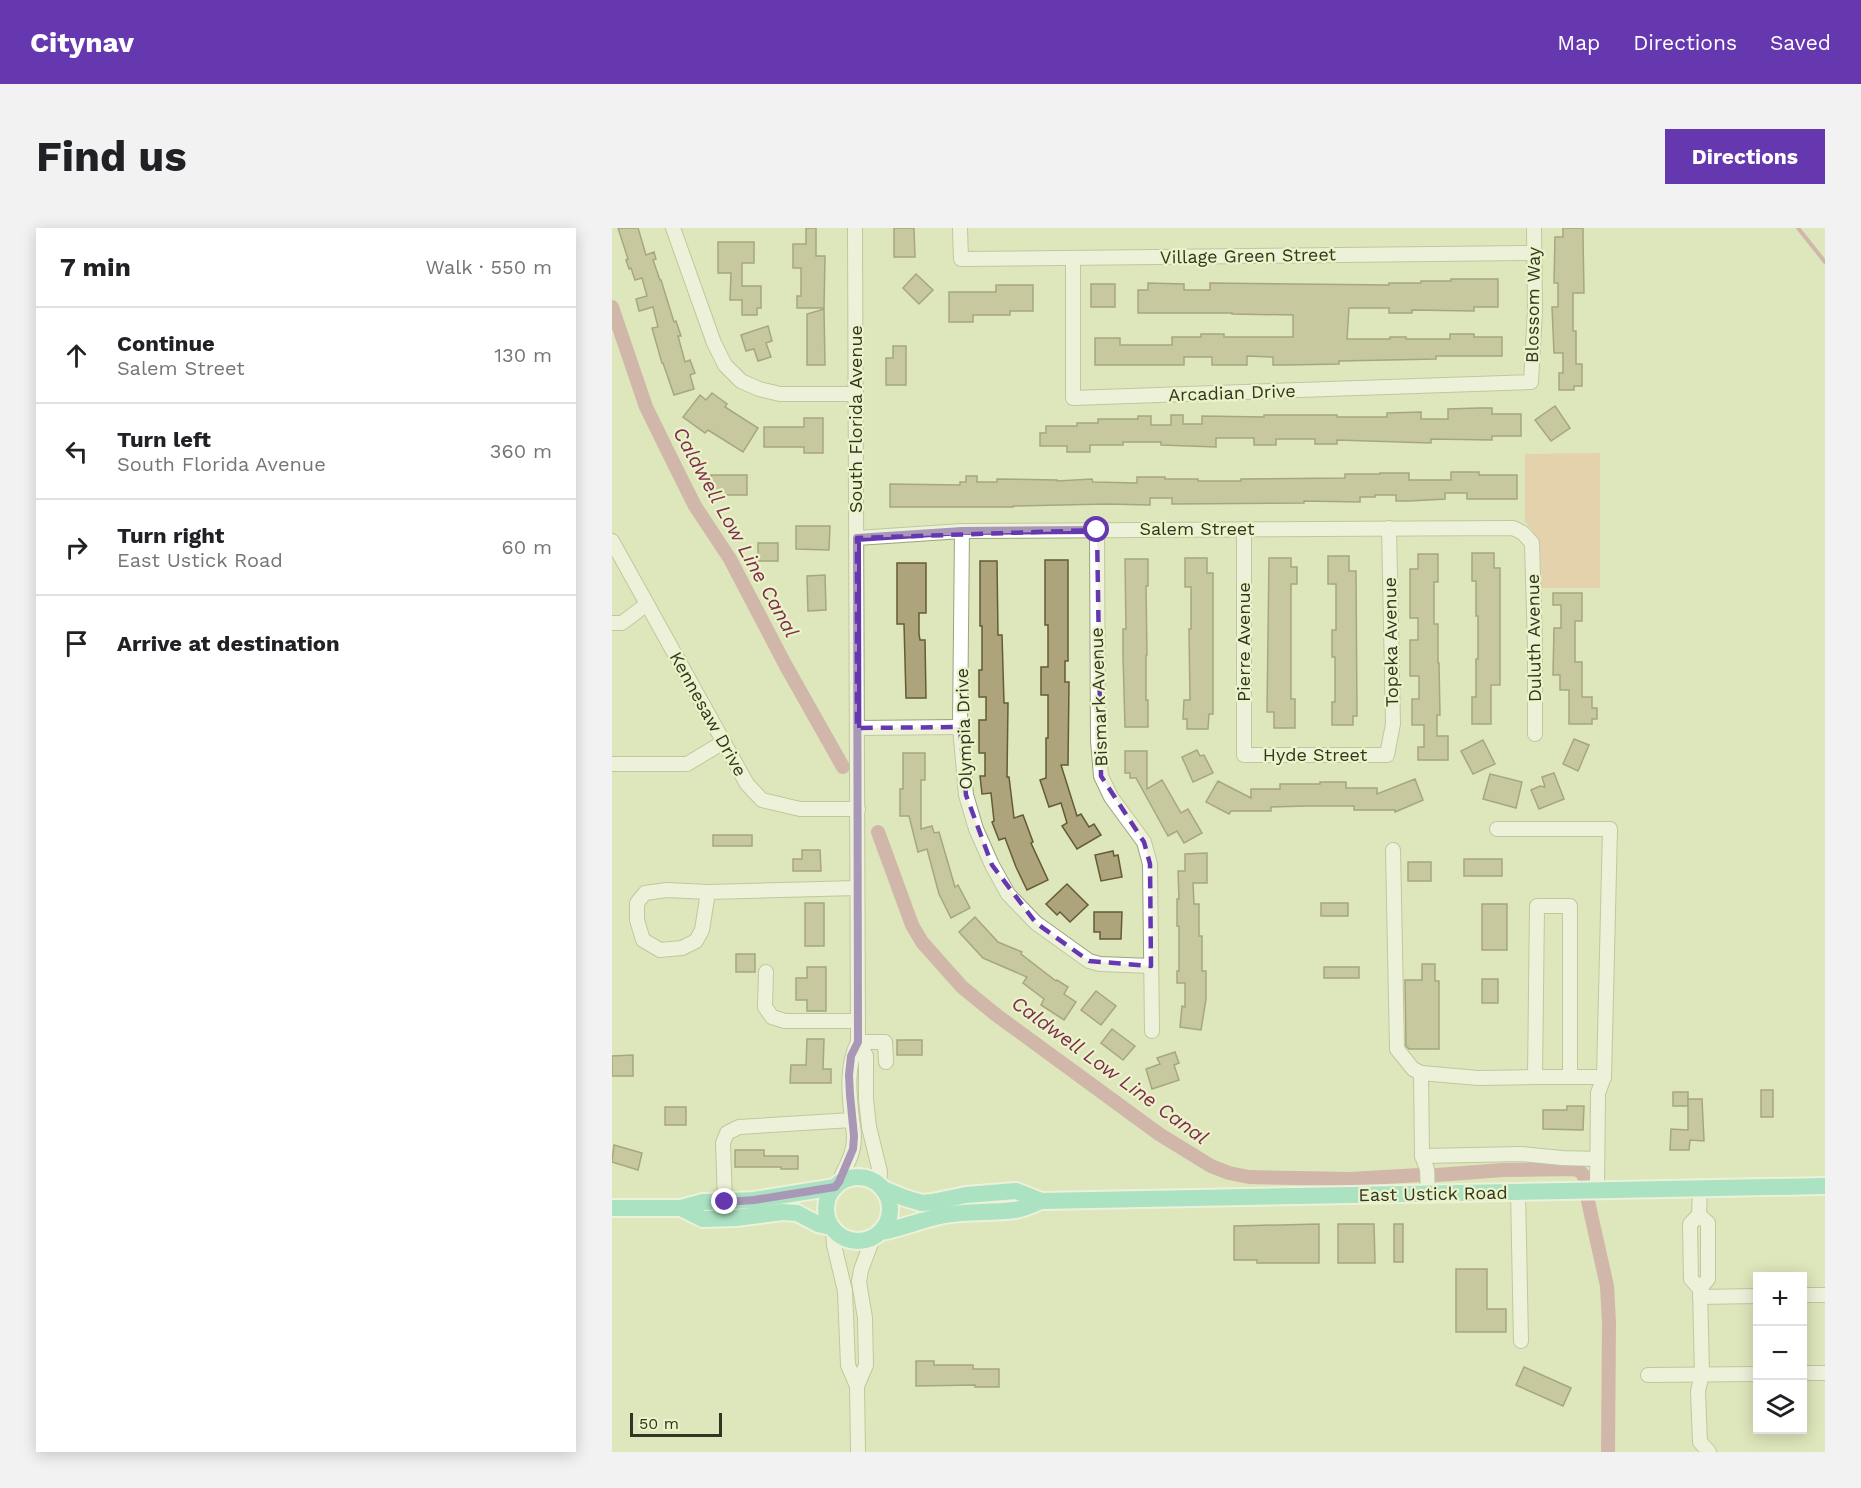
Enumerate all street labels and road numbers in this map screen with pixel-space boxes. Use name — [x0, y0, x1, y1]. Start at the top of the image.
street label: Village Green Street — [1160, 243, 1337, 268]
street label: Blossom Way — [1521, 246, 1544, 363]
street label: South Florida Avenue — [845, 325, 866, 513]
street label: Arcadian Drive — [1168, 380, 1296, 405]
street label: Salem Street — [1140, 518, 1255, 539]
street label: Duluth Avenue — [1522, 574, 1545, 702]
street label: Topeka Avenue — [1379, 577, 1402, 707]
street label: Pierre Avenue — [1233, 582, 1254, 702]
street label: Bismark Avenue — [1086, 627, 1111, 767]
street label: Kennesaw Drive — [666, 648, 751, 780]
street label: Olympia Drive — [951, 668, 976, 790]
street label: Hyde Street — [1263, 744, 1368, 765]
street label: East Ustick Road — [1358, 1182, 1508, 1205]

